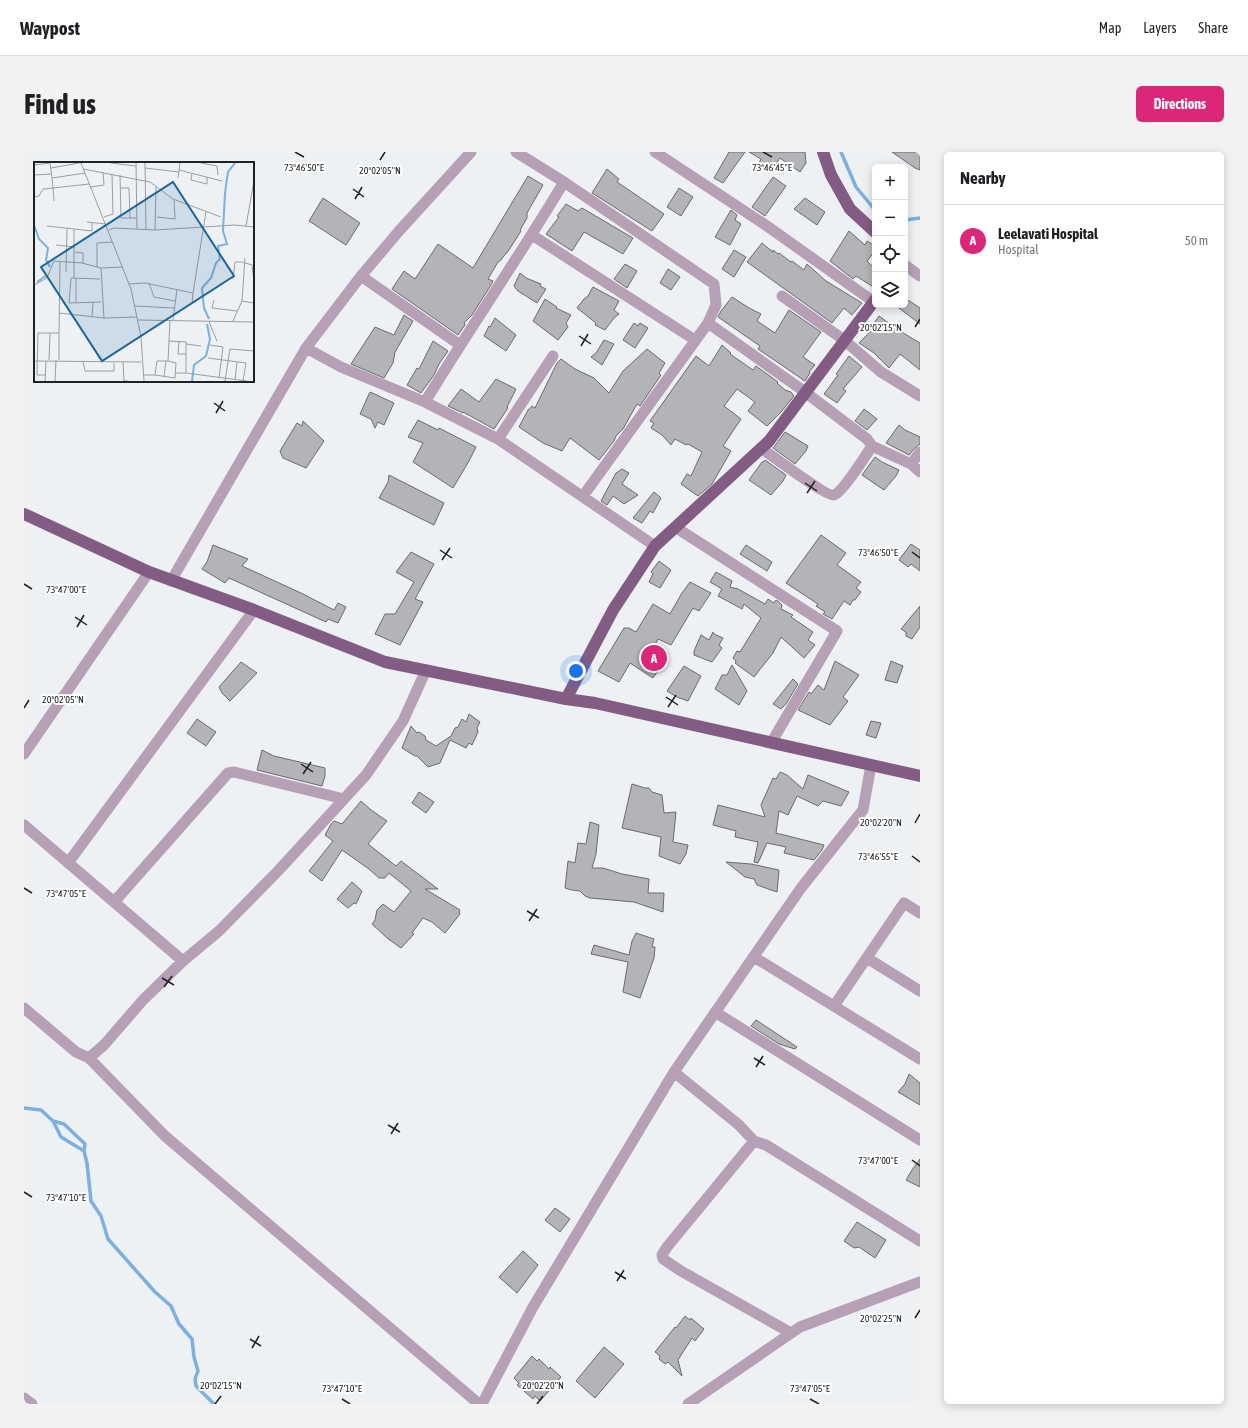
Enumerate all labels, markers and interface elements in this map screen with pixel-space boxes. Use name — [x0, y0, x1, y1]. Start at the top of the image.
text: Waypost — [20, 17, 80, 39]
text: Map — [1099, 20, 1121, 36]
text: Layers — [1143, 20, 1176, 36]
text: Share — [1198, 20, 1228, 36]
button: Directions — [1136, 86, 1224, 122]
text: Find us — [24, 88, 96, 120]
inset map — [34, 162, 254, 382]
text: 73°46'50"E — [284, 162, 325, 173]
text: 73°46'45"E — [752, 162, 793, 173]
map controls — [872, 164, 908, 308]
button: + — [872, 164, 908, 200]
text: 20°02'05"N — [359, 165, 401, 176]
text: Nearby — [960, 168, 1006, 188]
button: − — [872, 200, 908, 236]
text: Leelavati Hospital — [998, 225, 1098, 242]
text: A — [970, 233, 976, 248]
text: 50 m — [1185, 233, 1208, 248]
button: locate — [872, 236, 908, 272]
text: Hospital — [998, 242, 1039, 257]
button: layers — [872, 272, 908, 308]
text: 20°02'15"N — [860, 322, 902, 333]
text: 73°46'50"E — [858, 547, 899, 558]
text: 73°47'00"E — [46, 584, 87, 595]
pin: A — [641, 643, 667, 673]
your location — [566, 661, 586, 681]
text: 20°02'05"N — [42, 694, 84, 705]
text: 20°02'20"N — [860, 817, 902, 828]
text: 73°46'55"E — [858, 851, 899, 862]
text: 73°47'05"E — [46, 888, 87, 899]
text: 73°47'00"E — [858, 1155, 899, 1166]
text: 73°47'10"E — [46, 1192, 87, 1203]
text: 20°02'25"N — [860, 1313, 902, 1324]
text: 20°02'15"N — [200, 1380, 242, 1391]
text: 20°02'20"N — [522, 1380, 564, 1391]
text: 73°47'10"E — [322, 1383, 363, 1394]
text: 73°47'05"E — [790, 1383, 831, 1394]

